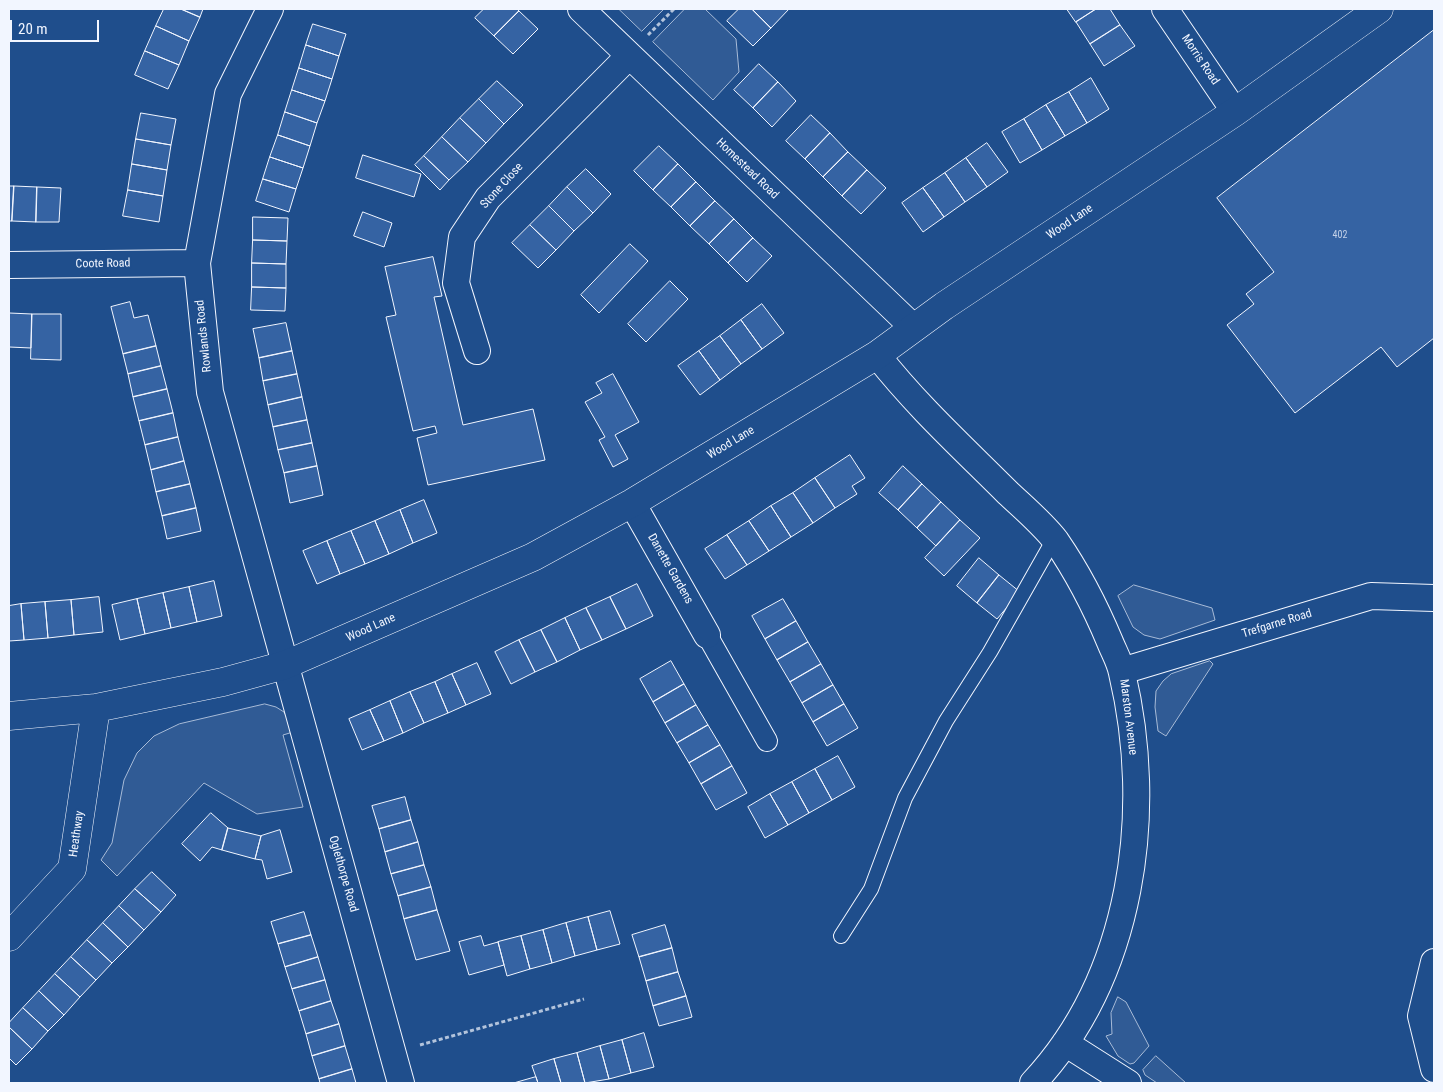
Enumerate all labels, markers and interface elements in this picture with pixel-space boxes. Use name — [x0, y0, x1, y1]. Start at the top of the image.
scale bar — [12, 10, 101, 42]
text: 20 m — [18, 20, 48, 38]
street label: Morris Road — [1178, 32, 1222, 88]
street label: Homestead Road — [713, 136, 781, 202]
street label: Stone Close — [478, 160, 526, 212]
street label: Wood Lane — [1044, 201, 1096, 243]
house number: 402 — [1333, 229, 1347, 241]
street label: Coote Road — [75, 256, 131, 272]
street label: Rowlands Road — [193, 299, 215, 373]
street label: Wood Lane — [705, 423, 757, 463]
street label: Danette Gardens — [644, 531, 696, 607]
street label: Trefgarne Road — [1240, 607, 1314, 641]
street label: Wood Lane — [344, 611, 398, 645]
street label: Marston Avenue — [1116, 678, 1140, 756]
street label: Heathway — [67, 810, 87, 858]
street label: Oglethorpe Road — [325, 834, 361, 914]

